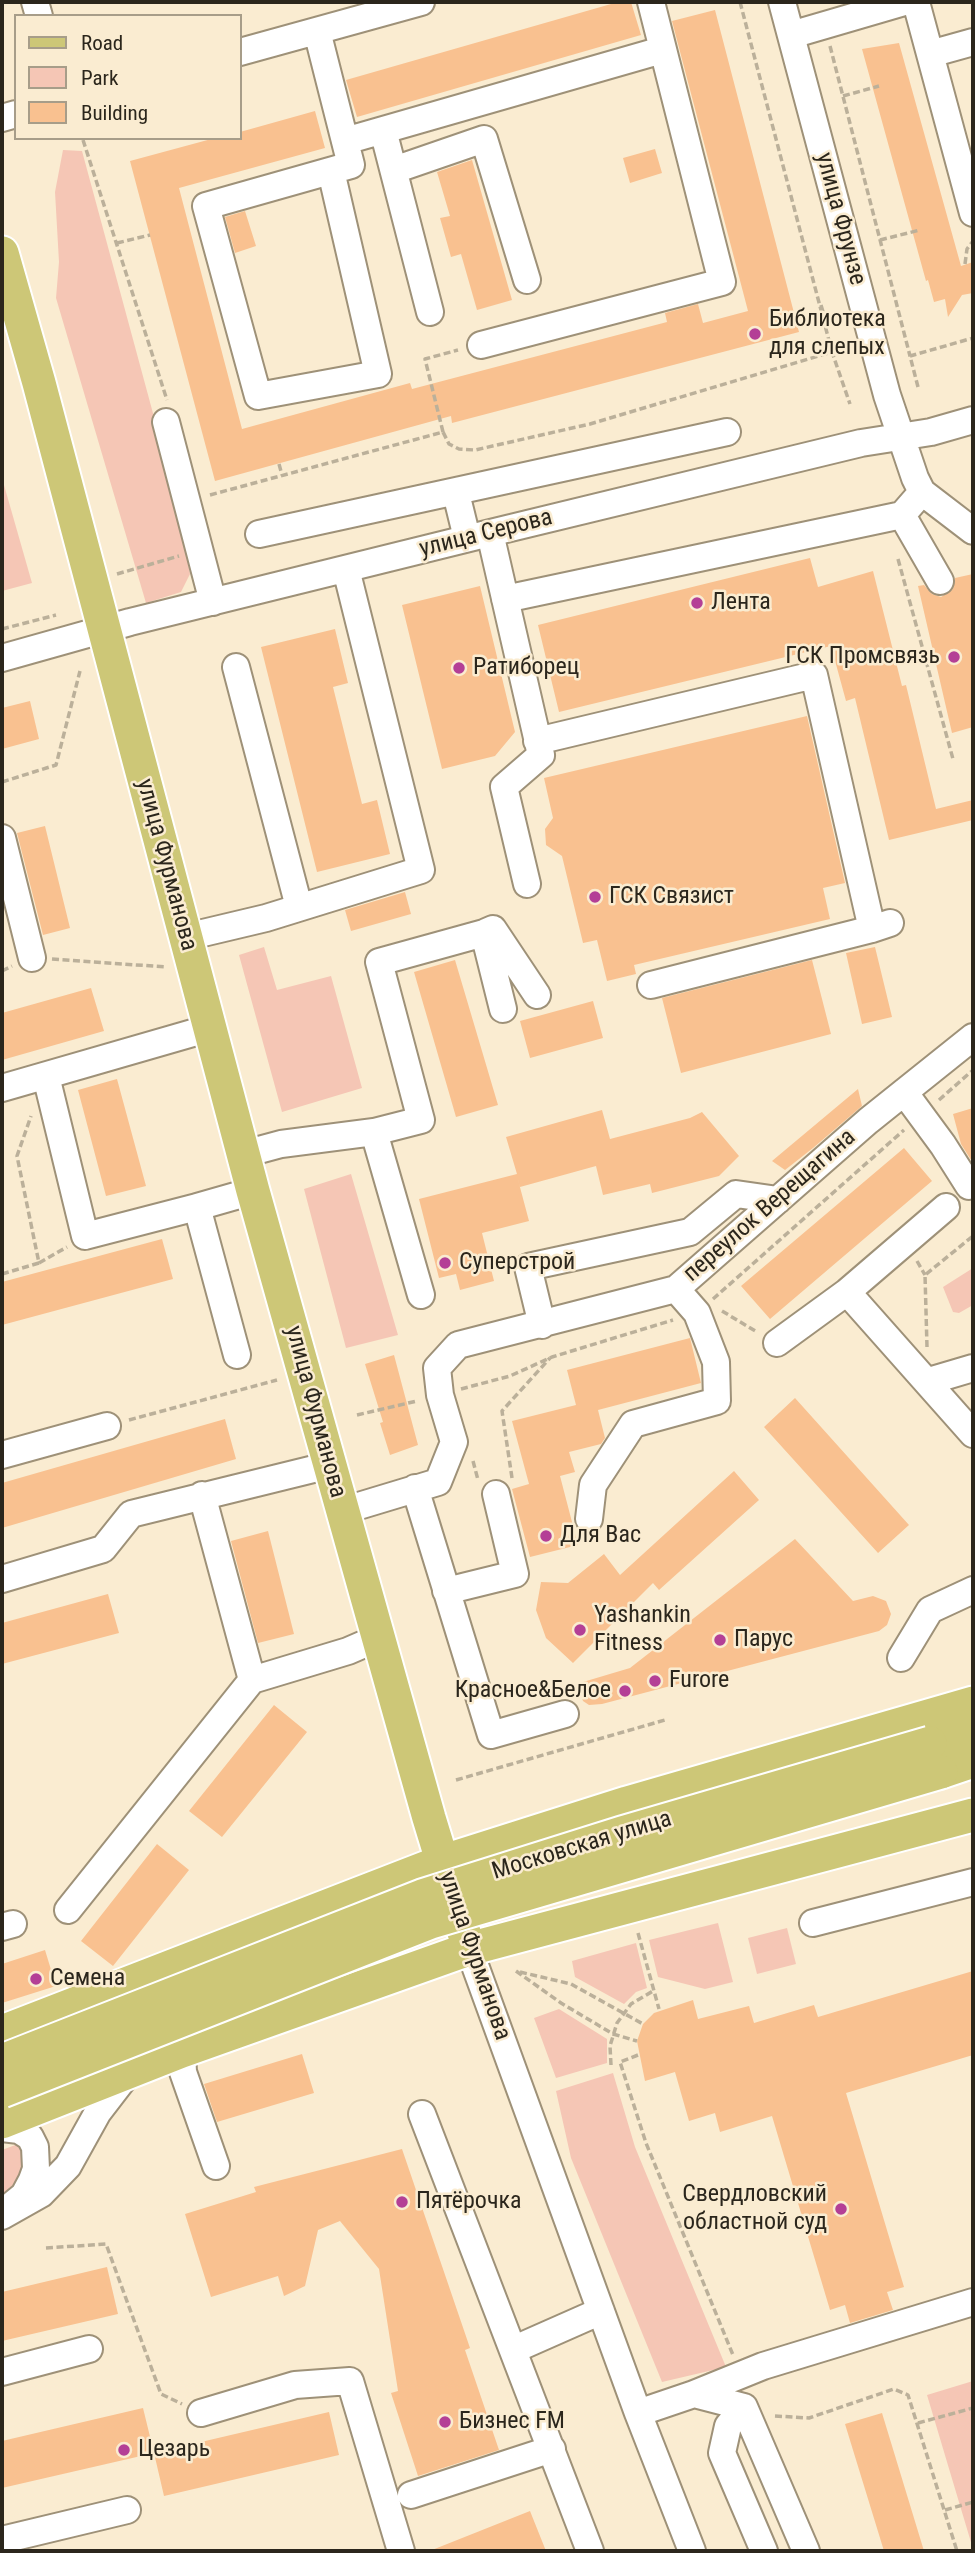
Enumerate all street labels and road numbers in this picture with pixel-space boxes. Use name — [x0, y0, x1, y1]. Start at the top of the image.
street label: улица Фрунзе — [809, 150, 871, 288]
street label: улица Серова — [417, 504, 555, 564]
street label: улица Фурманова — [129, 776, 203, 954]
street label: переулок Верещагина — [678, 1123, 862, 1289]
street label: улица Фурманова — [278, 1323, 352, 1501]
street label: Московская улица — [489, 1805, 675, 1887]
street label: улица Фурманова — [432, 1868, 516, 2044]

